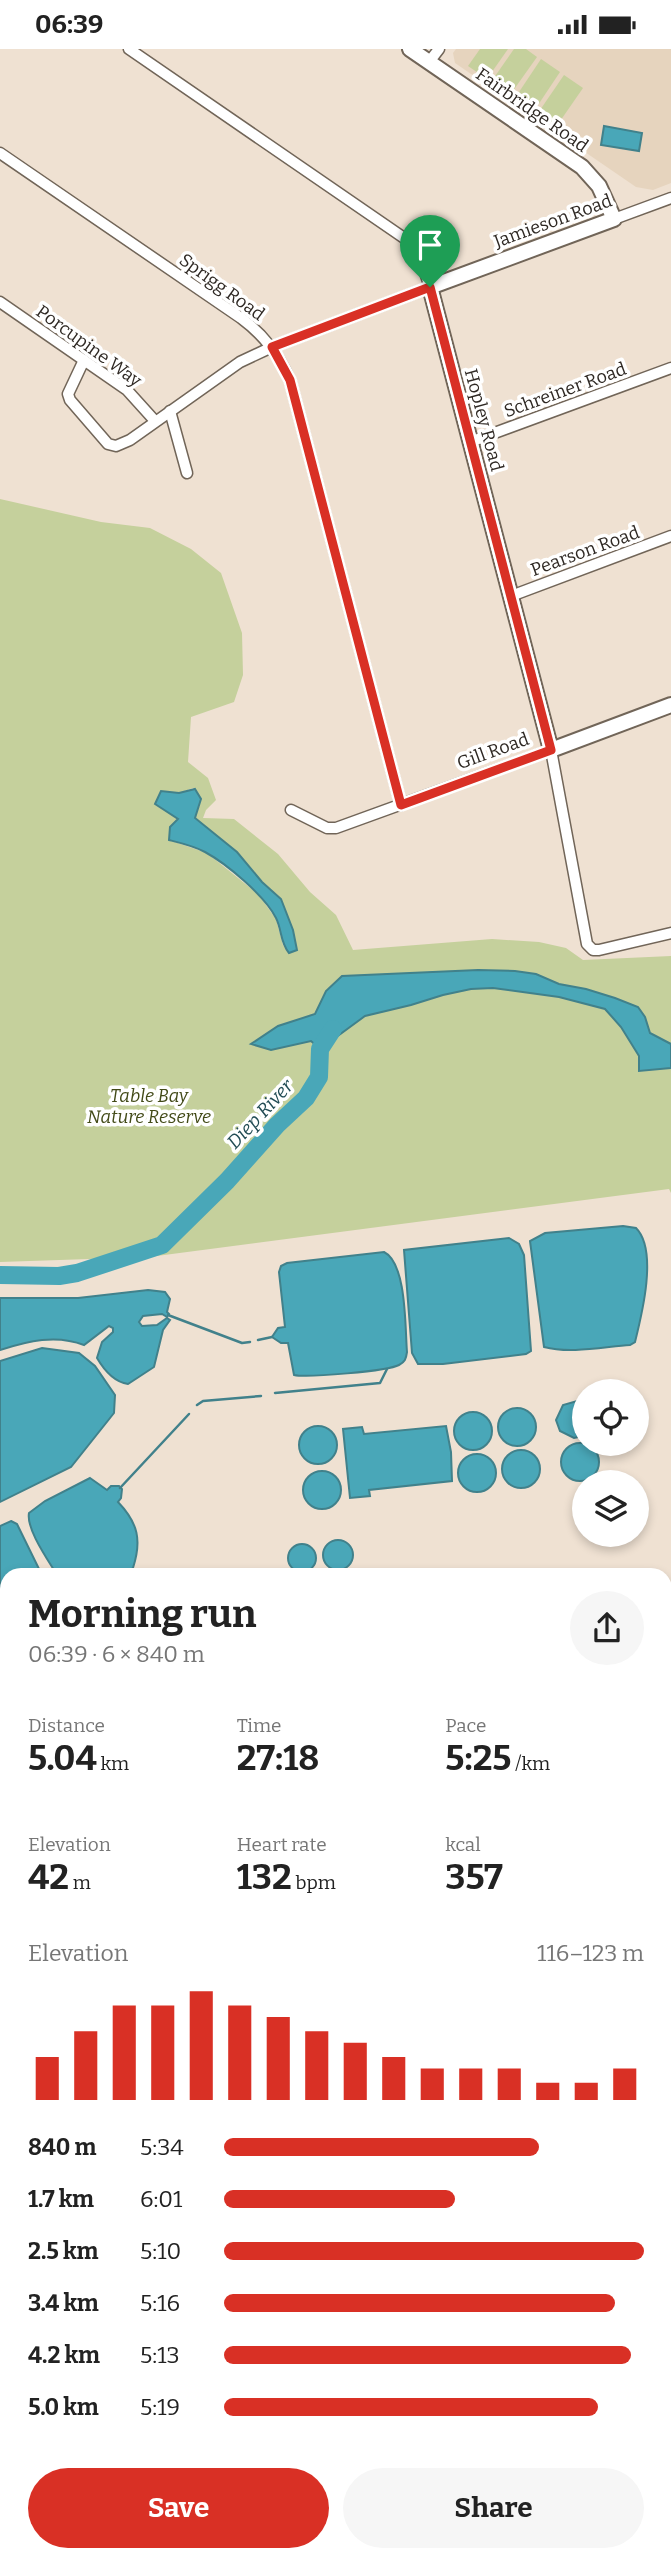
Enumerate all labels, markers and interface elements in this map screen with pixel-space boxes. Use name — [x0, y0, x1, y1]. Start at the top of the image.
text: 06:39 — [35, 9, 103, 40]
street label: Fairbridge Road — [472, 63, 593, 157]
street label: Jamieson Road — [490, 189, 615, 253]
pin — [400, 215, 460, 287]
icon: arrive — [411, 226, 449, 264]
street label: Sprigg Road — [175, 249, 269, 326]
street label: Porcupine Way — [32, 300, 146, 392]
street label: Schreiner Road — [501, 358, 629, 422]
street label: Hopley Road — [460, 366, 508, 474]
street label: Pearson Road — [528, 521, 643, 581]
street label: Gill Road — [454, 728, 532, 774]
water label: Diep River — [222, 1074, 299, 1154]
park label: Table Bay Nature Reserve — [87, 1085, 211, 1128]
map controls — [572, 1379, 649, 1547]
button: locate — [572, 1379, 649, 1456]
button: layers — [572, 1470, 649, 1547]
text: Morning run — [28, 1591, 256, 1637]
button: share — [570, 1591, 644, 1665]
text: 06:39 · 6 × 840 m — [28, 1640, 205, 1668]
text: Distance — [28, 1714, 105, 1737]
text: Time — [237, 1714, 282, 1737]
text: Pace — [445, 1714, 486, 1737]
text: 5.04 — [28, 1737, 97, 1779]
text: 27:18 — [237, 1737, 319, 1779]
text: 5:25 — [445, 1737, 511, 1779]
text: km — [97, 1752, 129, 1775]
text: /km — [511, 1752, 550, 1775]
text: Elevation — [28, 1833, 111, 1856]
text: Heart rate — [237, 1833, 327, 1856]
text: kcal — [445, 1833, 481, 1856]
text: 42 — [28, 1856, 69, 1898]
text: 132 — [237, 1856, 292, 1898]
text: 357 — [445, 1856, 503, 1898]
text: m — [69, 1871, 91, 1894]
text: bpm — [292, 1871, 336, 1894]
text: Elevation — [28, 1939, 128, 1967]
text: 116–123 m — [537, 1939, 644, 1967]
text: 840 m — [28, 2133, 97, 2161]
text: 5:34 — [140, 2133, 184, 2161]
text: 1.7 km — [28, 2185, 94, 2213]
text: 6:01 — [140, 2185, 182, 2213]
text: 2.5 km — [28, 2237, 98, 2265]
text: 5:10 — [140, 2237, 181, 2265]
text: 3.4 km — [28, 2289, 99, 2317]
text: 5:16 — [140, 2289, 180, 2317]
text: 4.2 km — [28, 2341, 100, 2369]
text: 5:13 — [140, 2341, 180, 2369]
text: 5.0 km — [28, 2393, 99, 2421]
text: 5:19 — [140, 2393, 180, 2421]
button: Save — [28, 2468, 329, 2548]
button: Share — [343, 2468, 644, 2548]

